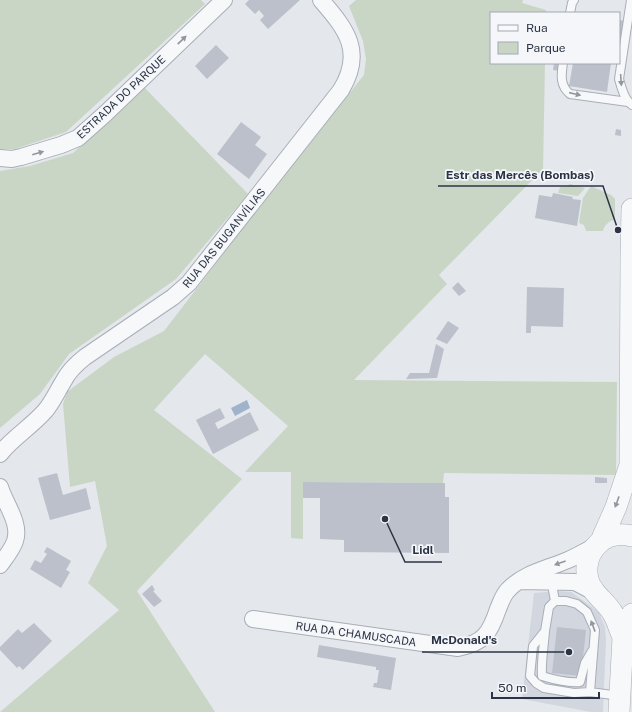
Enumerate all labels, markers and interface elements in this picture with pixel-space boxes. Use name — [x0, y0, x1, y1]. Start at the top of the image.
legend — [490, 12, 620, 64]
text: Rua — [526, 21, 548, 35]
one-way arrow — [177, 35, 188, 44]
text: Parque — [526, 41, 566, 55]
street label: ESTRADA DO PARQUE — [74, 53, 168, 141]
one-way arrow — [617, 74, 624, 86]
one-way arrow — [569, 92, 581, 98]
one-way arrow — [32, 150, 44, 156]
callout: Estr das Mercês (Bombas) — [438, 162, 603, 186]
text: Estr das Mercês (Bombas) — [446, 168, 594, 182]
street label: RUA DAS BUGANVÍLIAS — [179, 185, 268, 290]
one-way arrow — [614, 496, 620, 508]
callout: Lidl — [405, 538, 442, 562]
text: Lidl — [412, 543, 434, 557]
one-way arrow — [553, 561, 565, 567]
one-way arrow — [589, 619, 595, 631]
street label: RUA DA CHAMUSCADA — [295, 620, 417, 648]
callout: McDonald's — [422, 628, 505, 652]
text: McDonald's — [431, 633, 497, 647]
scale bar — [492, 674, 599, 700]
text: 50 m — [498, 681, 526, 695]

